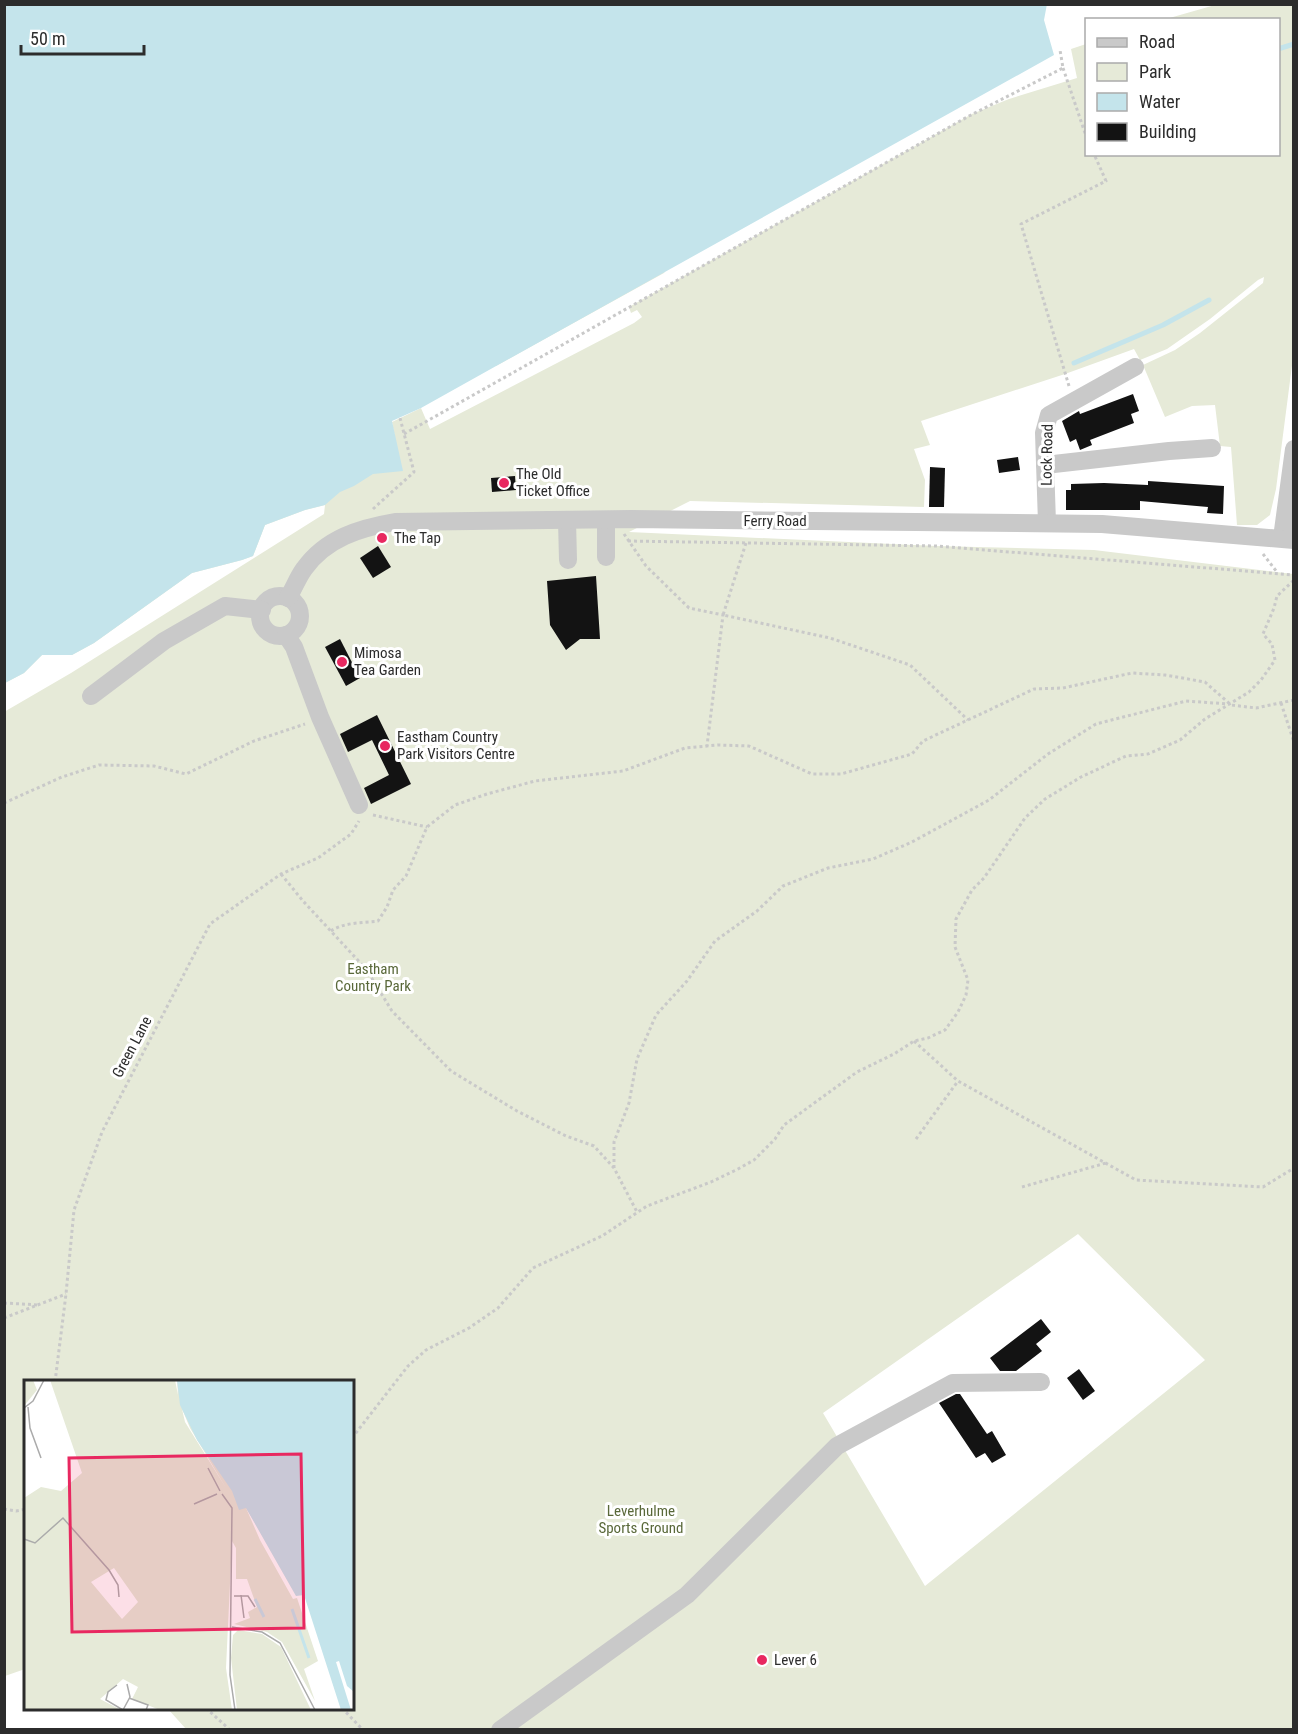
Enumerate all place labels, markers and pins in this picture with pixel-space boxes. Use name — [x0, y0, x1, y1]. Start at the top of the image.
place label: The Old Ticket Office — [516, 465, 590, 500]
marker: The Old Ticket Office — [497, 476, 511, 490]
place label: The Tap — [394, 529, 441, 547]
marker: The Tap — [375, 531, 389, 545]
place label: Mimosa Tea Garden — [354, 644, 421, 679]
marker: Mimosa Tea Garden — [335, 655, 349, 669]
place label: Eastham Country Park Visitors Centre — [397, 728, 515, 763]
marker: Eastham Country Park Visitors Centre — [378, 739, 392, 753]
place label: Lever 6 — [774, 1651, 817, 1669]
marker: Lever 6 — [755, 1653, 769, 1667]

